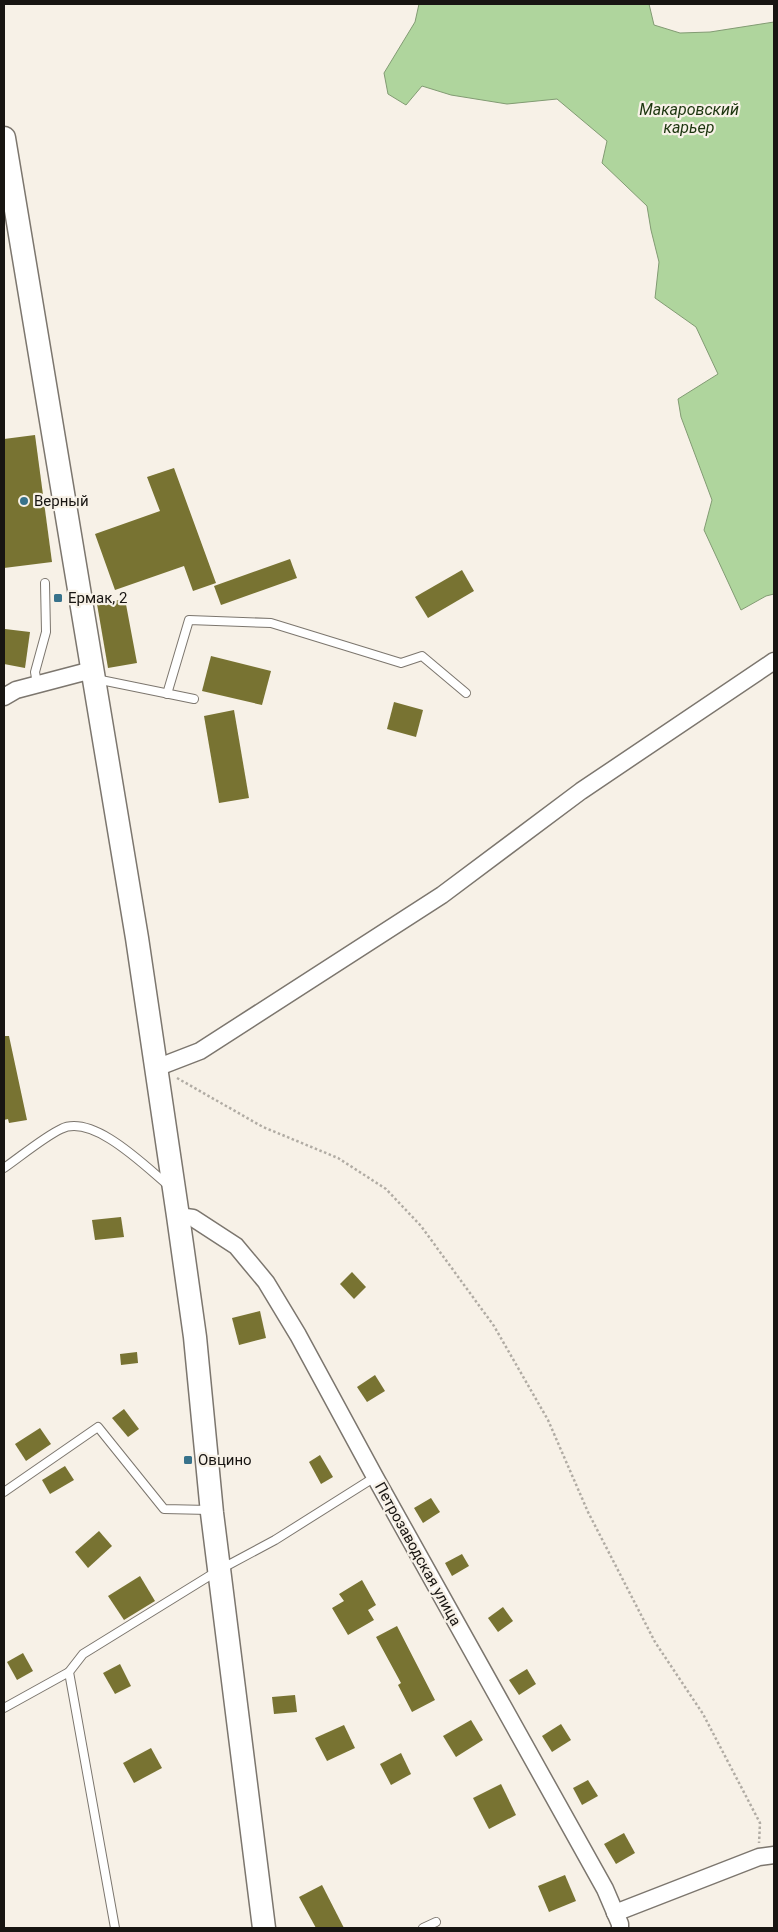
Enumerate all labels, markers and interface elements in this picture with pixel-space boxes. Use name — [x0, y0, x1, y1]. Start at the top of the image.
water label: Макаровский карьер — [639, 100, 739, 137]
place label: Верный — [34, 492, 89, 510]
marker: Верный — [18, 495, 30, 507]
place label: Ермак, 2 — [68, 589, 127, 607]
marker: Ермак, 2 — [52, 592, 64, 604]
place label: Овцино — [198, 1451, 252, 1469]
marker: Овцино — [182, 1454, 194, 1466]
street label: Петрозаводская улица — [371, 1479, 465, 1629]

